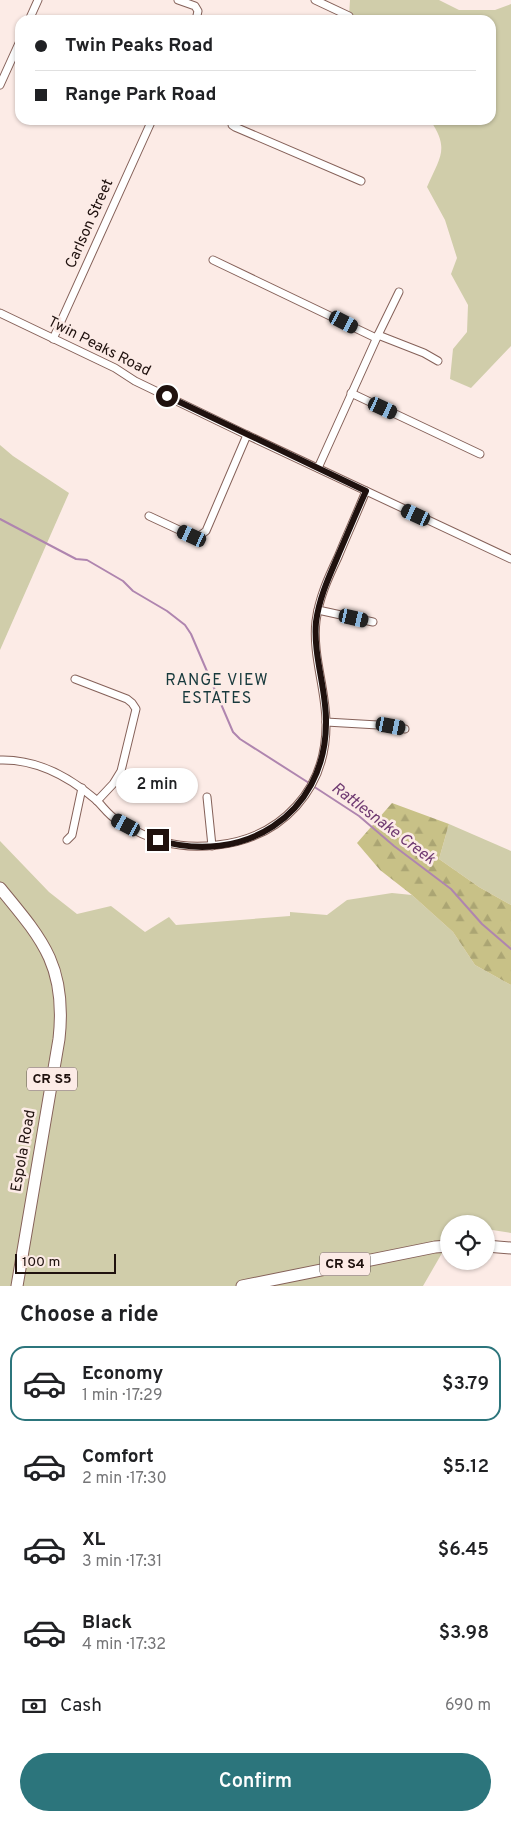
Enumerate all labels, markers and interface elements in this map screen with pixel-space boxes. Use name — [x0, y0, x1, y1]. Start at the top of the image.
text: Twin Peaks Road — [65, 34, 213, 58]
text: Range Park Road — [65, 83, 216, 107]
street label: Carlson Street — [62, 176, 118, 272]
car — [327, 309, 360, 335]
street label: Twin Peaks Road — [44, 313, 154, 381]
route start — [156, 385, 178, 407]
car — [366, 395, 399, 421]
car — [399, 502, 432, 528]
car — [175, 523, 208, 549]
car — [337, 607, 370, 629]
district label: RANGE VIEW ESTATES — [165, 671, 269, 709]
car — [374, 716, 407, 736]
callout: 2 min — [117, 768, 199, 802]
text: 2 min — [136, 775, 178, 795]
water label: Rattlesnake Creek — [327, 779, 440, 870]
car — [109, 811, 142, 839]
route end — [147, 829, 169, 851]
road number: CR S5 — [27, 1068, 77, 1090]
street label: Espola Road — [7, 1109, 41, 1193]
map controls — [440, 1215, 495, 1270]
button: locate — [440, 1215, 495, 1270]
scale bar — [15, 1251, 116, 1274]
road number: CR S4 — [320, 1252, 370, 1276]
text: 100 m — [22, 1254, 60, 1271]
text: Choose a ride — [20, 1302, 158, 1329]
icon: car — [22, 1361, 67, 1406]
text: Economy — [82, 1362, 163, 1386]
text: $3.79 — [442, 1372, 489, 1396]
text: 1 min · 17:29 — [82, 1386, 162, 1406]
icon: car — [22, 1444, 67, 1489]
text: Comfort — [82, 1445, 154, 1469]
text: $5.12 — [442, 1455, 489, 1479]
text: 2 min · 17:30 — [82, 1469, 167, 1489]
icon: car — [22, 1527, 67, 1572]
text: XL — [82, 1528, 105, 1552]
text: $6.45 — [438, 1538, 489, 1562]
text: 3 min · 17:31 — [82, 1552, 162, 1572]
icon: car — [22, 1610, 67, 1655]
text: Black — [82, 1611, 132, 1635]
text: $3.98 — [439, 1621, 489, 1645]
text: 4 min · 17:32 — [82, 1635, 166, 1655]
icon: cash — [20, 1692, 48, 1720]
text: Cash — [60, 1694, 102, 1718]
text: 690 m — [445, 1696, 491, 1716]
button: Confirm — [20, 1753, 491, 1811]

